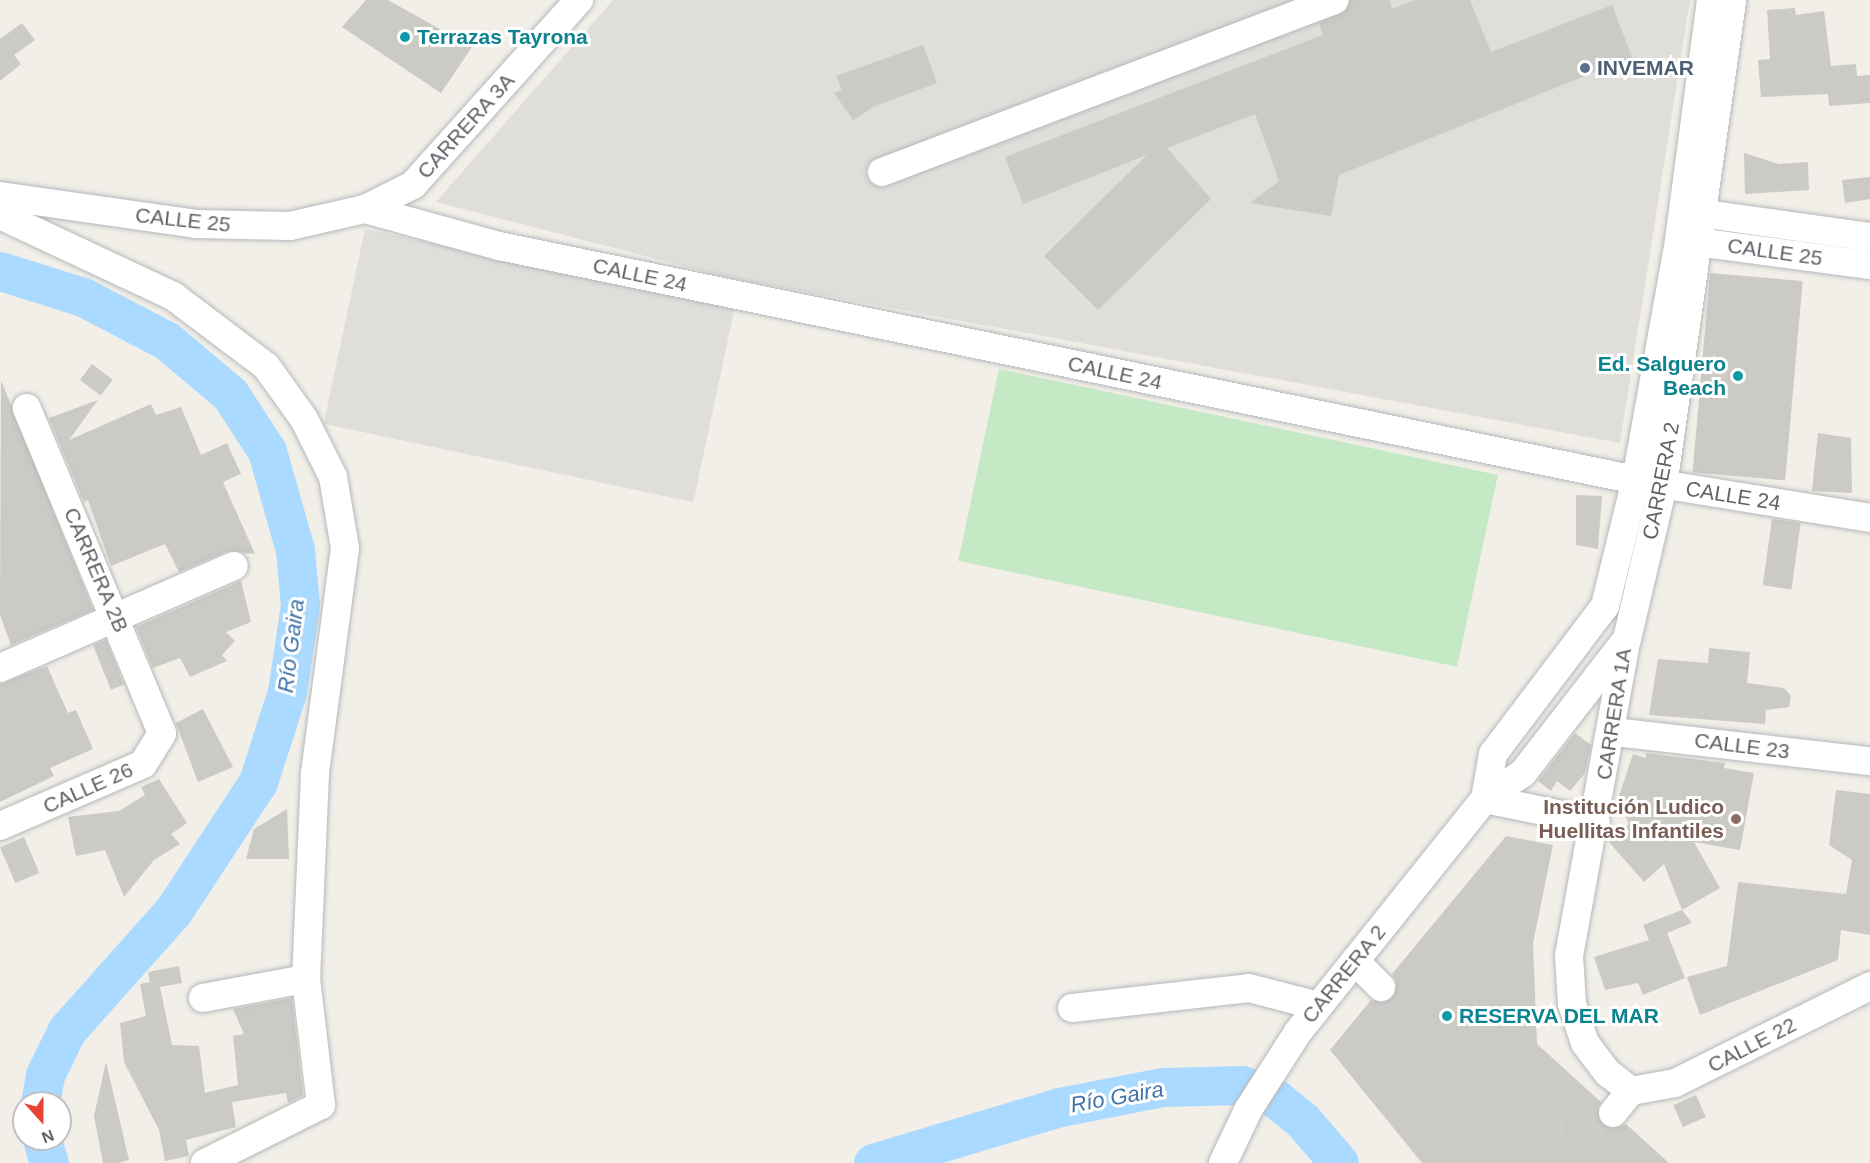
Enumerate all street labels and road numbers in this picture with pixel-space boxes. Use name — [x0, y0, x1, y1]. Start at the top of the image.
street label: CARRERA 3A — [412, 68, 520, 184]
street label: CALLE 25 — [134, 202, 232, 238]
street label: CALLE 25 — [1726, 233, 1824, 271]
street label: CALLE 24 — [591, 253, 689, 297]
street label: CALLE 24 — [1066, 351, 1164, 395]
street label: CARRERA 2 — [1637, 420, 1685, 542]
street label: CALLE 24 — [1684, 476, 1782, 516]
street label: CARRERA 2B — [58, 503, 134, 637]
street label: CARRERA 1A — [1591, 646, 1637, 782]
street label: CALLE 23 — [1693, 728, 1791, 764]
street label: CALLE 26 — [39, 757, 137, 819]
street label: CARRERA 2 — [1296, 919, 1392, 1029]
street label: CALLE 22 — [1704, 1012, 1800, 1078]

